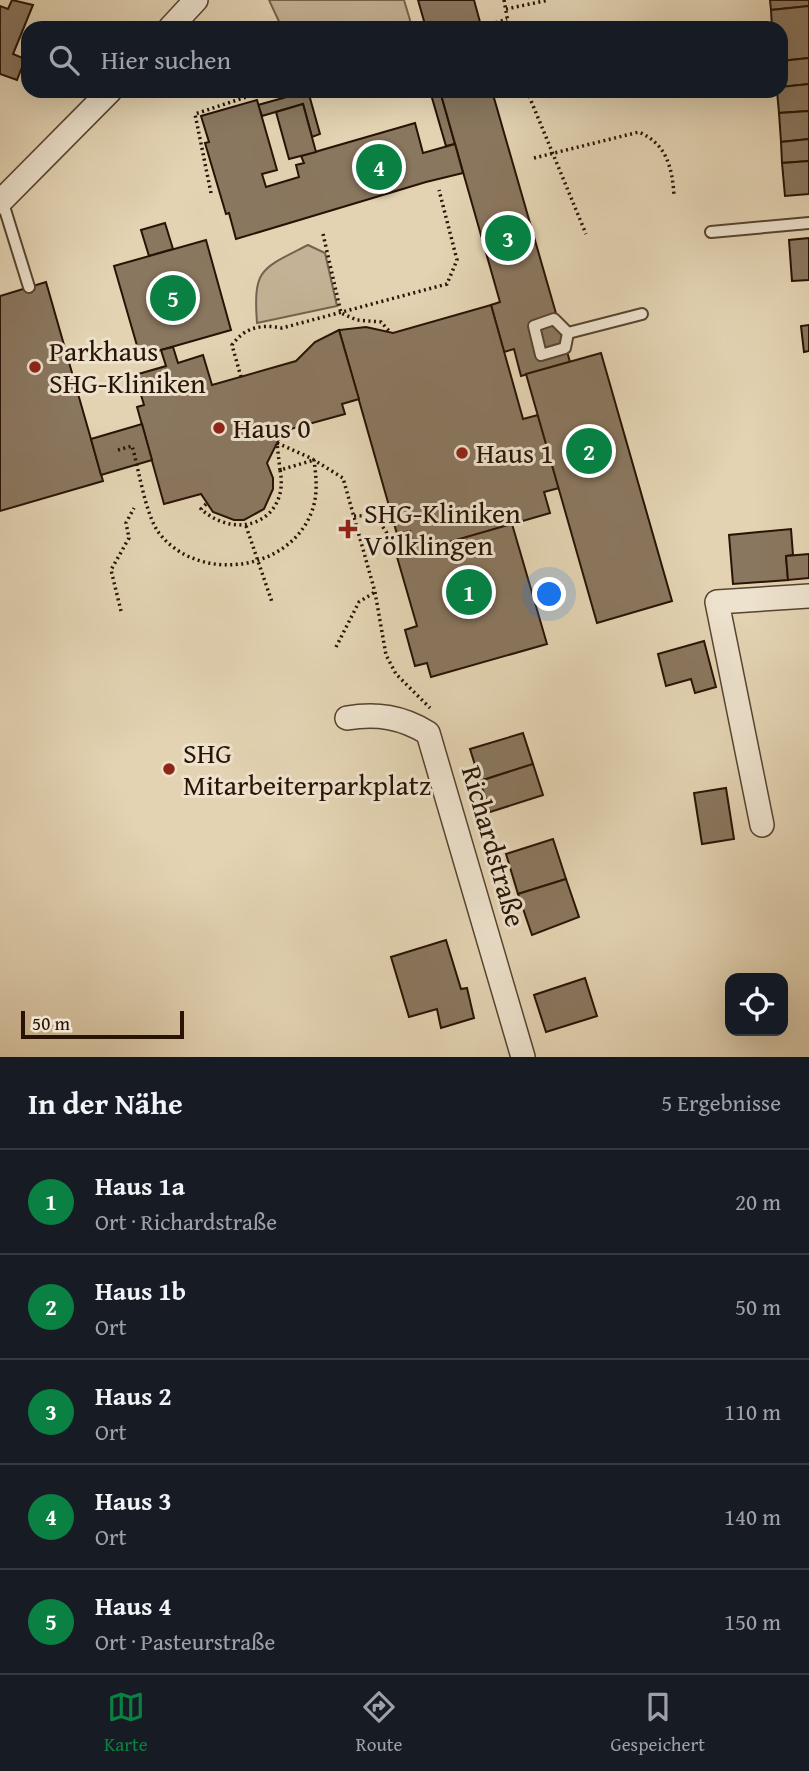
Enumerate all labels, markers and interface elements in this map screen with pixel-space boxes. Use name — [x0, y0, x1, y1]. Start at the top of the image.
search box — [21, 21, 788, 98]
text: Hier suchen — [101, 40, 231, 79]
icon: search — [45, 41, 83, 79]
pin: 4 — [356, 141, 402, 193]
pin: 3 — [485, 212, 531, 264]
pin: 5 — [150, 272, 196, 324]
place label: Parkhaus SHG-Kliniken — [49, 330, 206, 403]
marker: Parkhaus SHG-Kliniken — [27, 359, 43, 375]
place label: Haus 0 — [233, 407, 311, 448]
marker: Haus 0 — [211, 420, 227, 436]
pin: 2 — [566, 425, 612, 477]
place label: Haus 1 — [476, 432, 554, 473]
marker: Haus 1 — [454, 445, 470, 461]
place label: SHG-Kliniken Völklingen — [364, 492, 521, 565]
marker: SHG-Kliniken Völklingen — [338, 519, 358, 539]
pin: 1 — [446, 566, 492, 618]
your location — [532, 577, 566, 611]
place label: SHG Mitarbeiterparkplatz — [183, 732, 431, 805]
street label: Richardstraße — [452, 760, 537, 931]
marker: SHG Mitarbeiterparkplatz — [161, 761, 177, 777]
map controls — [725, 973, 788, 1036]
button: locate — [725, 973, 788, 1036]
scale bar — [21, 1008, 184, 1040]
text: 50 m — [32, 1009, 70, 1037]
text: In der Nähe — [28, 1081, 183, 1125]
text: 5 Ergebnisse — [661, 1086, 781, 1119]
text: Haus 1a — [95, 1166, 185, 1205]
text: 1 — [45, 1185, 57, 1218]
text: 20 m — [735, 1185, 781, 1218]
text: Ort · Richardstraße — [95, 1205, 277, 1238]
text: Haus 1b — [95, 1271, 186, 1310]
text: 2 — [45, 1290, 57, 1323]
text: 50 m — [735, 1290, 781, 1323]
text: Ort — [95, 1310, 127, 1343]
text: Haus 2 — [95, 1376, 172, 1415]
text: 3 — [45, 1395, 57, 1428]
text: 110 m — [724, 1395, 781, 1428]
text: Ort — [95, 1415, 127, 1448]
text: Haus 3 — [95, 1481, 172, 1520]
text: 4 — [45, 1500, 57, 1533]
text: 140 m — [724, 1500, 781, 1533]
text: Ort — [95, 1520, 127, 1553]
text: Haus 4 — [95, 1586, 172, 1625]
text: 5 — [45, 1605, 57, 1638]
text: 150 m — [724, 1605, 781, 1638]
text: Ort · Pasteurstraße — [95, 1625, 275, 1658]
tab: Karte — [104, 1688, 148, 1758]
tab: Route — [356, 1688, 402, 1758]
tab: Gespeichert — [611, 1688, 705, 1758]

